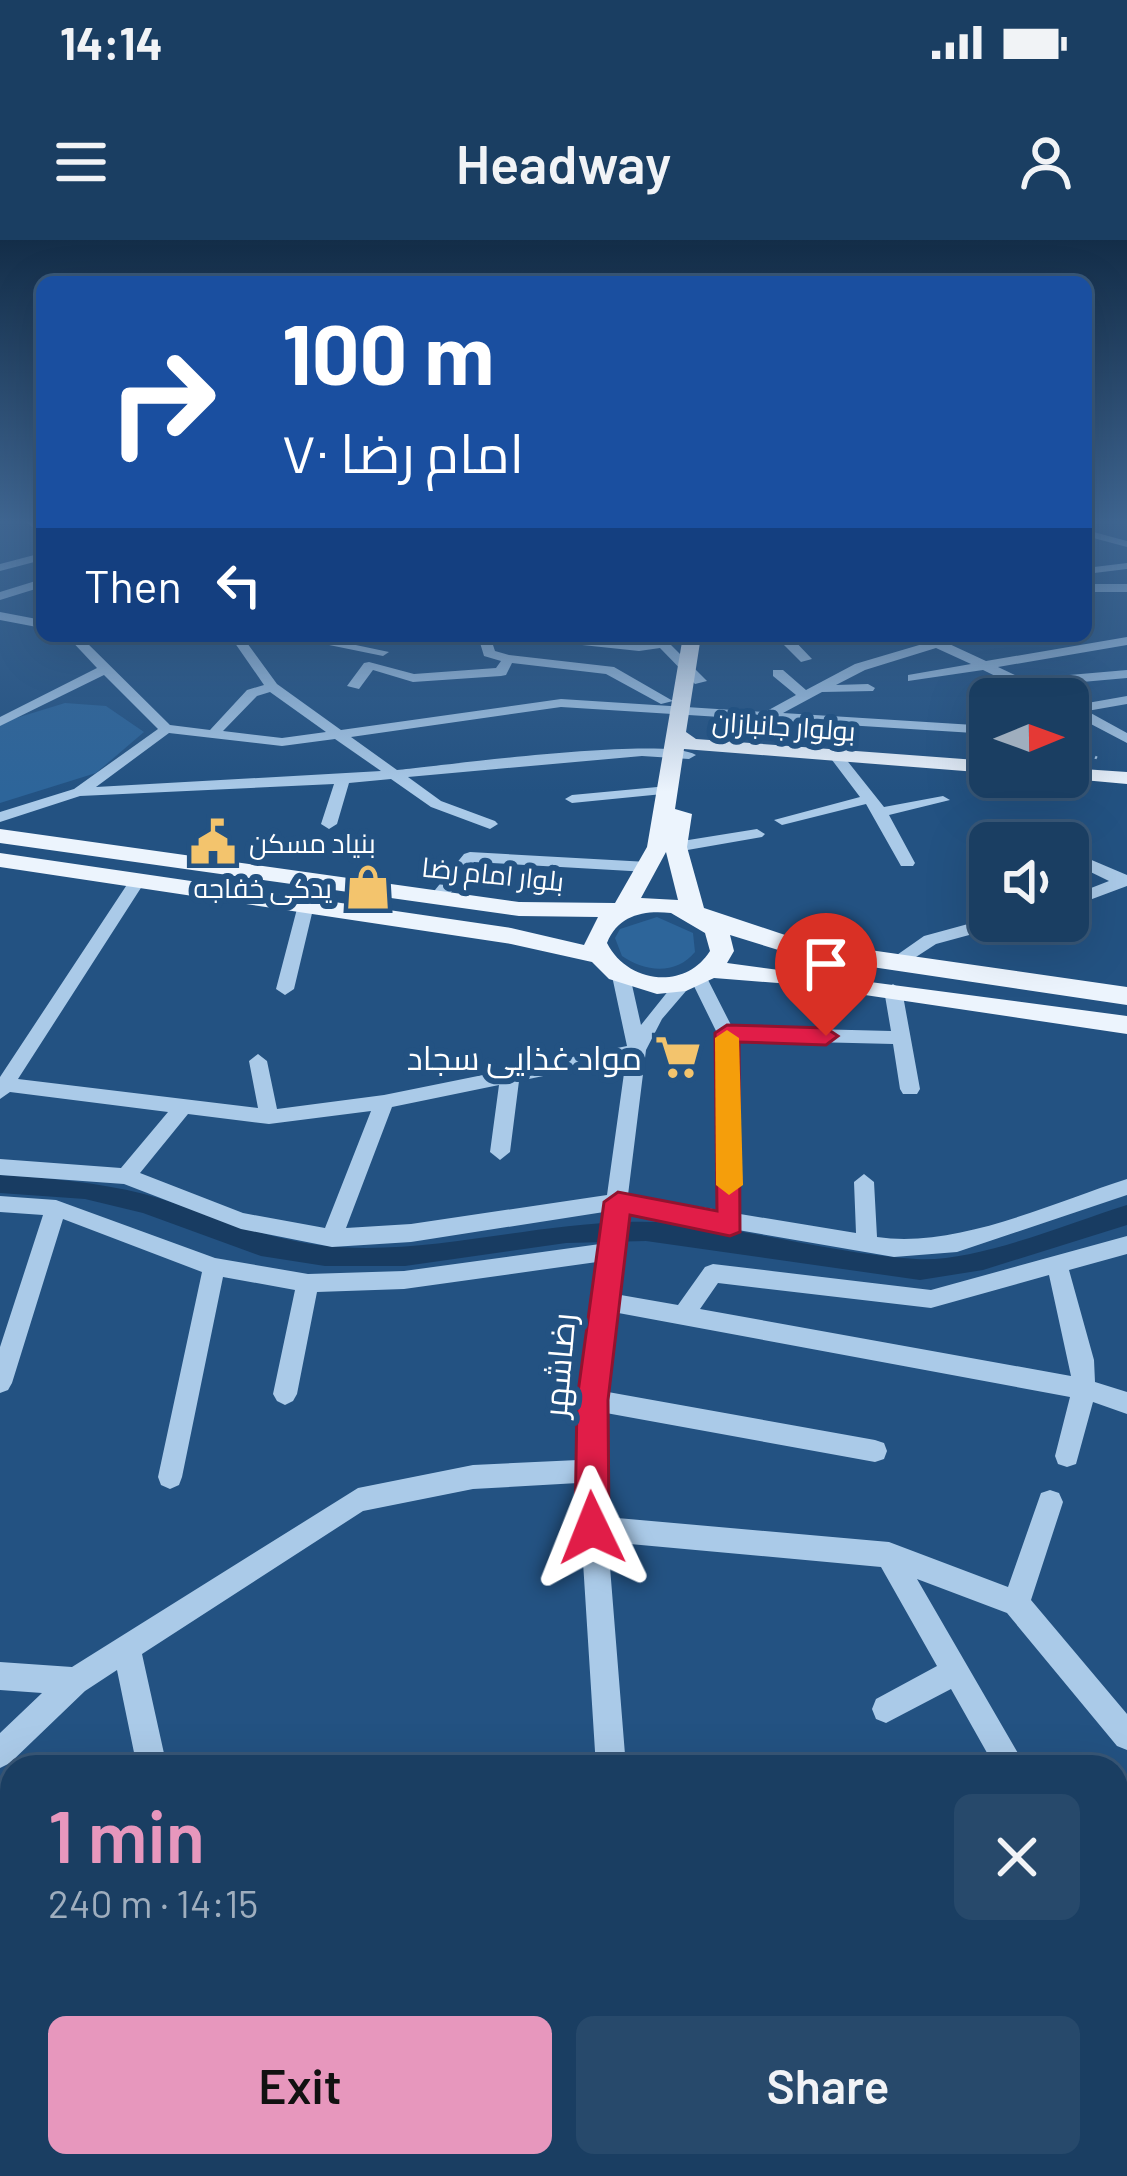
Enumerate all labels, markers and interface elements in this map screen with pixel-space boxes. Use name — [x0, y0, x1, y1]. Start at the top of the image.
text: 14:14 — [60, 15, 163, 69]
icon: menu — [48, 129, 114, 195]
icon: person — [1013, 129, 1079, 195]
text: Headway — [456, 130, 671, 195]
text: 100 m — [282, 301, 494, 402]
icon: right — [84, 324, 240, 480]
text: امام رضا ۷۰ — [282, 419, 524, 484]
icon: left — [206, 552, 272, 618]
text: Then — [84, 558, 182, 612]
north arrow — [969, 678, 1089, 798]
map controls — [969, 678, 1089, 942]
street label: بولوار جانبازان — [711, 704, 857, 748]
public building icon: بنیاد مسکن — [188, 817, 238, 867]
button: sound — [969, 822, 1089, 942]
place label: بنیاد مسکن — [249, 826, 376, 860]
street label: بلوار امام رضا — [420, 850, 566, 900]
shop icon: یدکی خفاجه — [343, 862, 393, 912]
place label: یدکی خفاجه — [193, 871, 332, 905]
pin — [775, 913, 877, 1036]
icon: arrive — [793, 931, 859, 997]
supermarket icon: مواد غذایی سجاد — [653, 1032, 703, 1082]
place label: مواد غذایی سجاد — [407, 1037, 642, 1079]
street label: رضاشهر — [533, 1311, 583, 1421]
position arrow — [529, 1465, 655, 1591]
text: 1 min — [48, 1791, 205, 1877]
button: close — [954, 1794, 1080, 1920]
text: 240 m · 14:15 — [48, 1879, 258, 1926]
button: Exit — [48, 2016, 552, 2154]
button: Share — [576, 2016, 1080, 2154]

